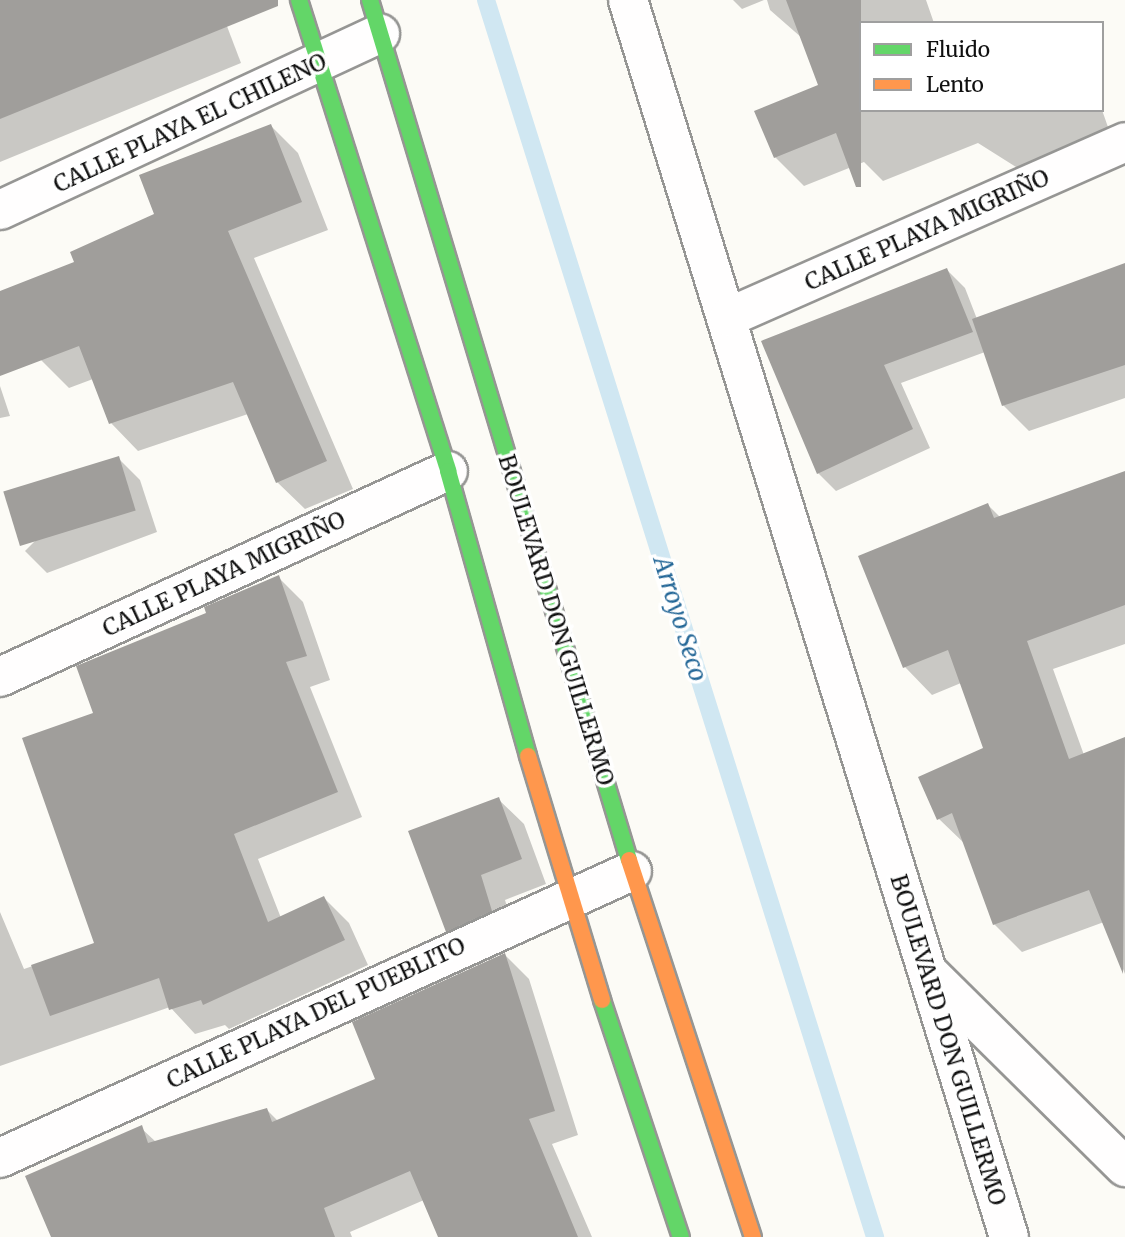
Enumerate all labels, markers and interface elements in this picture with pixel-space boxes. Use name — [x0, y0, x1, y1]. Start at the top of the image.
legend — [859, 21, 1104, 112]
text: Fluido — [926, 36, 990, 63]
street label: CALLE PLAYA EL CHILENO — [49, 47, 331, 199]
text: Lento — [926, 71, 984, 98]
street label: CALLE PLAYA MIGRIÑO — [800, 164, 1054, 296]
street label: BOULEVARD DON GUILLERMO — [492, 451, 620, 789]
street label: CALLE PLAYA MIGRIÑO — [98, 506, 350, 642]
water label: Arroyo Seco — [647, 553, 713, 685]
street label: BOULEVARD DON GUILLERMO — [884, 871, 1012, 1209]
street label: CALLE PLAYA DEL PUEBLITO — [162, 932, 470, 1094]

